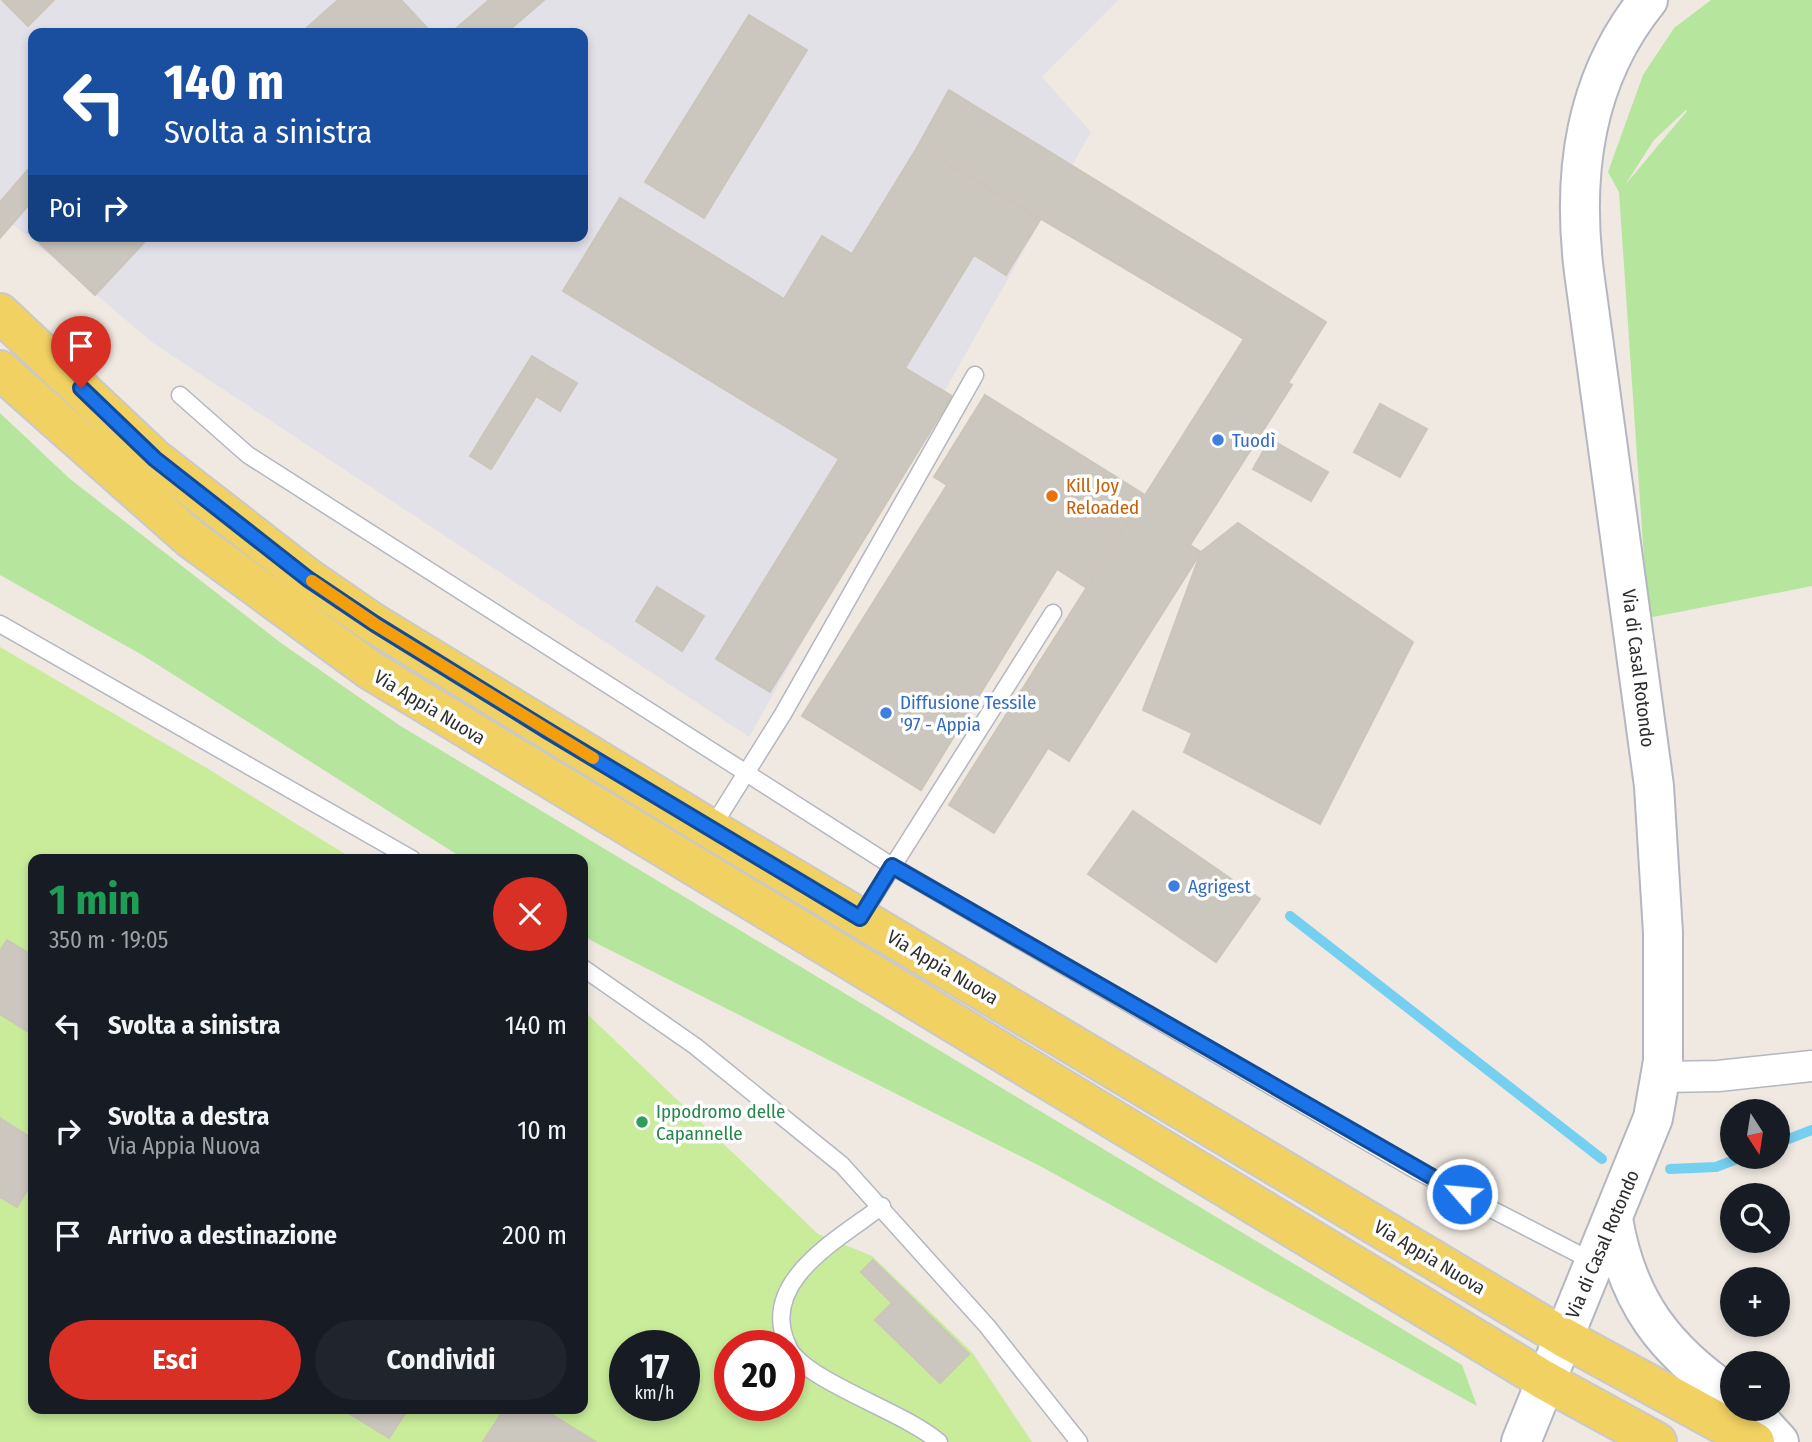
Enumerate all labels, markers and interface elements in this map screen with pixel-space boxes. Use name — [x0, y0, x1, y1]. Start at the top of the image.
text: 140 m — [164, 53, 284, 112]
icon: left — [49, 56, 140, 147]
text: Svolta a sinistra — [164, 113, 372, 151]
icon: right — [96, 189, 134, 227]
text: Poi — [49, 193, 82, 224]
pin — [51, 316, 111, 388]
icon: arrive — [62, 327, 100, 365]
place label: Tuodì — [1232, 429, 1275, 452]
marker: Tuodì — [1210, 432, 1226, 448]
place label: Kill Joy Reloaded — [1066, 474, 1139, 519]
marker: Kill Joy Reloaded — [1044, 488, 1060, 504]
street label: Via di Casal Rotondo — [1617, 588, 1660, 748]
street label: Via Appia Nuova — [370, 665, 490, 750]
place label: Diffusione Tessile '97 - Appia — [900, 691, 1036, 736]
marker: Diffusione Tessile '97 - Appia — [878, 705, 894, 721]
text: 1 min — [49, 875, 140, 925]
place label: Agrigest — [1188, 875, 1251, 898]
button: close — [493, 877, 567, 951]
marker: Agrigest — [1166, 878, 1182, 894]
street label: Via Appia Nuova — [883, 925, 1003, 1010]
text: 350 m · 19:05 — [49, 926, 168, 954]
icon: left — [49, 1007, 87, 1045]
text: Svolta a sinistra — [108, 1010, 280, 1041]
text: 140 m — [505, 1010, 567, 1041]
north arrow — [1720, 1099, 1790, 1169]
map controls — [1720, 1099, 1790, 1421]
place label: Ippodromo delle Capannelle — [656, 1100, 785, 1145]
text: Svolta a destra — [108, 1101, 269, 1132]
icon: right — [49, 1112, 87, 1150]
marker: Ippodromo delle Capannelle — [634, 1114, 650, 1130]
text: 10 m — [517, 1115, 567, 1146]
text: Via Appia Nuova — [108, 1132, 260, 1160]
position arrow — [1425, 1157, 1499, 1231]
street label: Via di Casal Rotondo — [1561, 1166, 1644, 1322]
button: search — [1720, 1183, 1790, 1253]
street label: Via Appia Nuova — [1370, 1215, 1490, 1300]
icon: arrive — [49, 1217, 87, 1255]
text: Arrivo a destinazione — [108, 1220, 337, 1251]
text: 200 m — [502, 1220, 567, 1251]
button: + — [1720, 1267, 1790, 1337]
button: Esci — [49, 1320, 301, 1400]
button: Condividi — [315, 1320, 567, 1400]
speed limit sign: 20 — [714, 1330, 805, 1421]
text: 17 — [640, 1345, 669, 1387]
button: − — [1720, 1351, 1790, 1421]
text: km/h — [634, 1382, 675, 1404]

